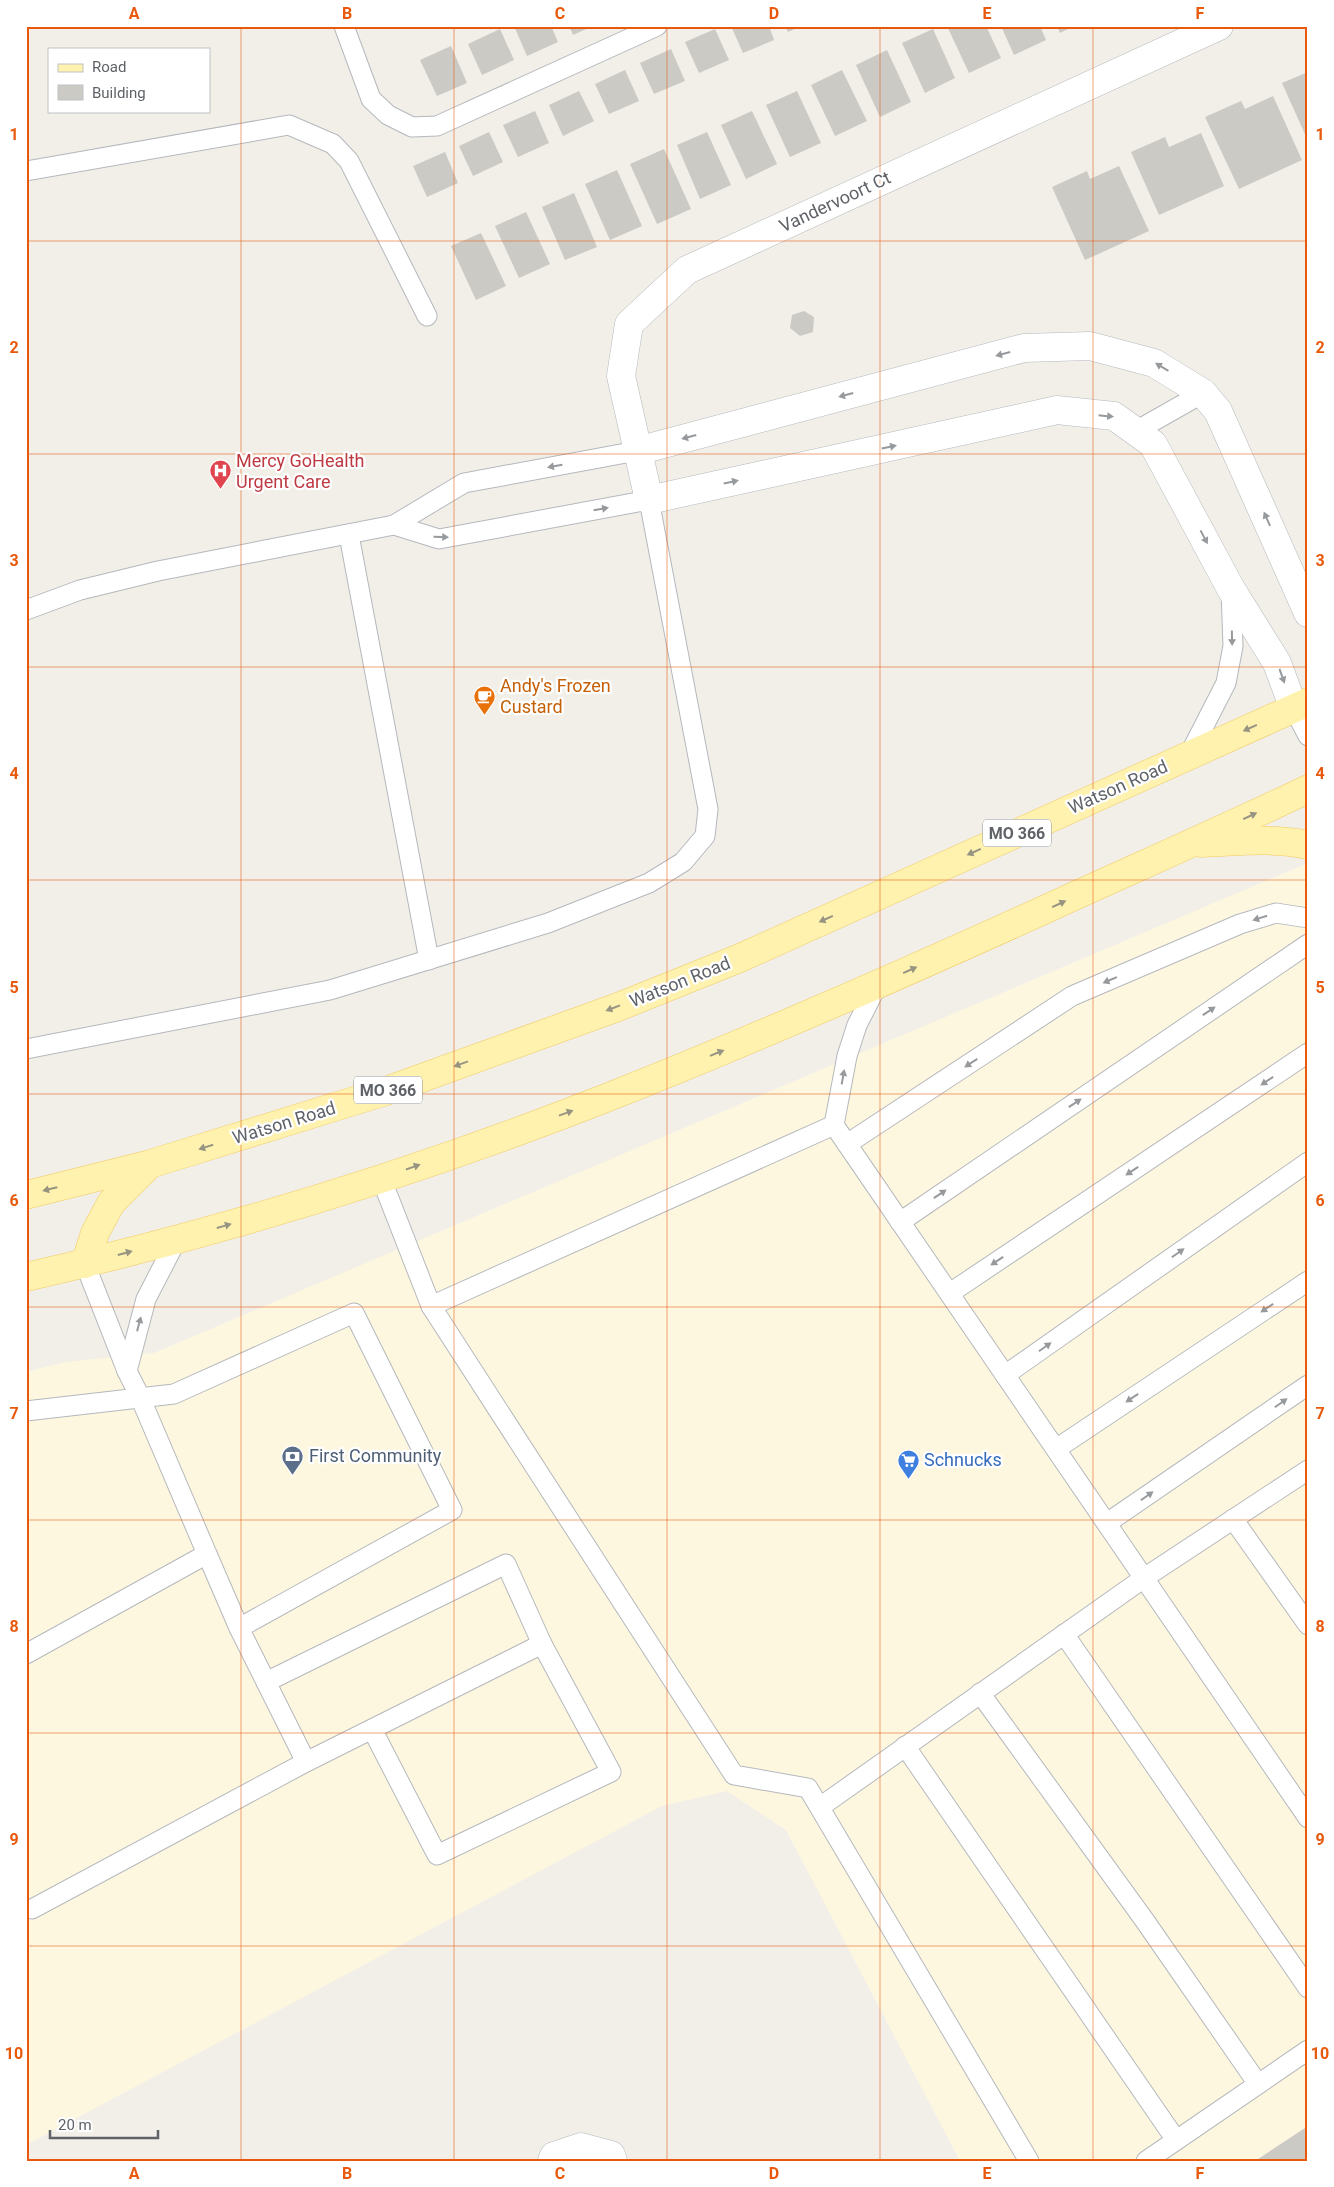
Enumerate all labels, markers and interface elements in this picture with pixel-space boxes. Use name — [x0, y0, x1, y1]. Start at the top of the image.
text: A — [129, 4, 140, 23]
text: B — [342, 4, 352, 23]
text: C — [555, 4, 565, 23]
text: D — [769, 4, 779, 23]
text: E — [983, 4, 992, 23]
text: F — [1196, 4, 1205, 23]
legend — [48, 48, 210, 112]
text: Road — [92, 58, 126, 76]
text: Building — [92, 84, 146, 102]
text: 1 — [9, 125, 19, 144]
text: 1 — [1315, 125, 1325, 144]
street label: Vandervoort Ct — [776, 167, 894, 236]
text: 2 — [9, 338, 19, 357]
text: 2 — [1315, 338, 1325, 357]
one-way arrow — [996, 350, 1011, 358]
one-way arrow — [1155, 363, 1168, 372]
one-way arrow — [839, 392, 854, 400]
one-way arrow — [1098, 412, 1114, 420]
one-way arrow — [682, 433, 697, 441]
one-way arrow — [882, 443, 897, 451]
place label: Mercy GoHealth Urgent Care — [236, 450, 364, 492]
hospital icon: Mercy GoHealth Urgent Care — [208, 459, 232, 490]
one-way arrow — [546, 463, 562, 471]
one-way arrow — [723, 478, 738, 486]
one-way arrow — [593, 504, 609, 512]
one-way arrow — [1263, 512, 1271, 526]
one-way arrow — [1199, 531, 1208, 544]
one-way arrow — [433, 533, 449, 541]
text: 3 — [9, 551, 19, 570]
text: 3 — [1315, 551, 1325, 570]
one-way arrow — [1229, 630, 1237, 646]
one-way arrow — [1278, 669, 1286, 684]
place label: Andy's Frozen Custard — [500, 675, 611, 717]
cafe icon: Andy's Frozen Custard — [472, 684, 496, 715]
one-way arrow — [1243, 725, 1257, 733]
street label: Watson Road — [1065, 755, 1171, 818]
text: 4 — [9, 764, 19, 783]
text: 4 — [1315, 764, 1325, 783]
one-way arrow — [1243, 812, 1257, 820]
road number: MO 366 — [983, 820, 1051, 846]
one-way arrow — [967, 849, 981, 857]
one-way arrow — [1052, 899, 1066, 907]
one-way arrow — [1252, 914, 1267, 922]
one-way arrow — [819, 916, 833, 924]
street label: Watson Road — [626, 952, 733, 1011]
one-way arrow — [903, 965, 917, 973]
one-way arrow — [1103, 976, 1117, 984]
text: 5 — [9, 978, 19, 997]
text: 5 — [1315, 978, 1325, 997]
one-way arrow — [606, 1005, 621, 1013]
one-way arrow — [1202, 1006, 1216, 1016]
one-way arrow — [710, 1049, 725, 1057]
one-way arrow — [964, 1058, 978, 1068]
one-way arrow — [453, 1060, 468, 1068]
one-way arrow — [839, 1069, 847, 1084]
road number: MO 366 — [354, 1076, 422, 1104]
one-way arrow — [1261, 1076, 1274, 1085]
street label: Watson Road — [230, 1097, 338, 1148]
one-way arrow — [1068, 1098, 1082, 1108]
one-way arrow — [559, 1109, 574, 1117]
one-way arrow — [199, 1143, 214, 1151]
one-way arrow — [406, 1163, 421, 1171]
one-way arrow — [1125, 1166, 1139, 1176]
one-way arrow — [42, 1186, 57, 1194]
one-way arrow — [934, 1189, 947, 1199]
text: 6 — [9, 1191, 19, 1210]
text: 6 — [1315, 1191, 1325, 1210]
one-way arrow — [217, 1221, 232, 1229]
one-way arrow — [1171, 1248, 1185, 1258]
one-way arrow — [117, 1249, 132, 1257]
one-way arrow — [990, 1256, 1004, 1266]
one-way arrow — [1260, 1303, 1274, 1313]
one-way arrow — [136, 1317, 144, 1332]
one-way arrow — [1038, 1342, 1052, 1352]
one-way arrow — [1125, 1393, 1139, 1403]
one-way arrow — [1274, 1398, 1288, 1408]
text: 7 — [9, 1404, 19, 1423]
text: 7 — [1315, 1404, 1325, 1423]
bank icon: First Community — [281, 1444, 305, 1475]
place label: First Community — [309, 1445, 442, 1466]
supermarket icon: Schnucks — [896, 1448, 920, 1479]
place label: Schnucks — [924, 1449, 1002, 1470]
one-way arrow — [1141, 1491, 1154, 1501]
text: 8 — [9, 1617, 19, 1636]
text: 8 — [1315, 1617, 1325, 1636]
text: 9 — [9, 1830, 19, 1849]
text: 9 — [1315, 1830, 1325, 1849]
text: 10 — [5, 2044, 23, 2063]
text: 10 — [1311, 2044, 1329, 2063]
scale bar — [50, 2107, 158, 2139]
text: 20 m — [58, 2116, 92, 2134]
text: A — [129, 2164, 140, 2183]
text: B — [342, 2164, 352, 2183]
text: C — [555, 2164, 565, 2183]
text: D — [769, 2164, 779, 2183]
text: E — [983, 2164, 992, 2183]
text: F — [1196, 2164, 1205, 2183]

